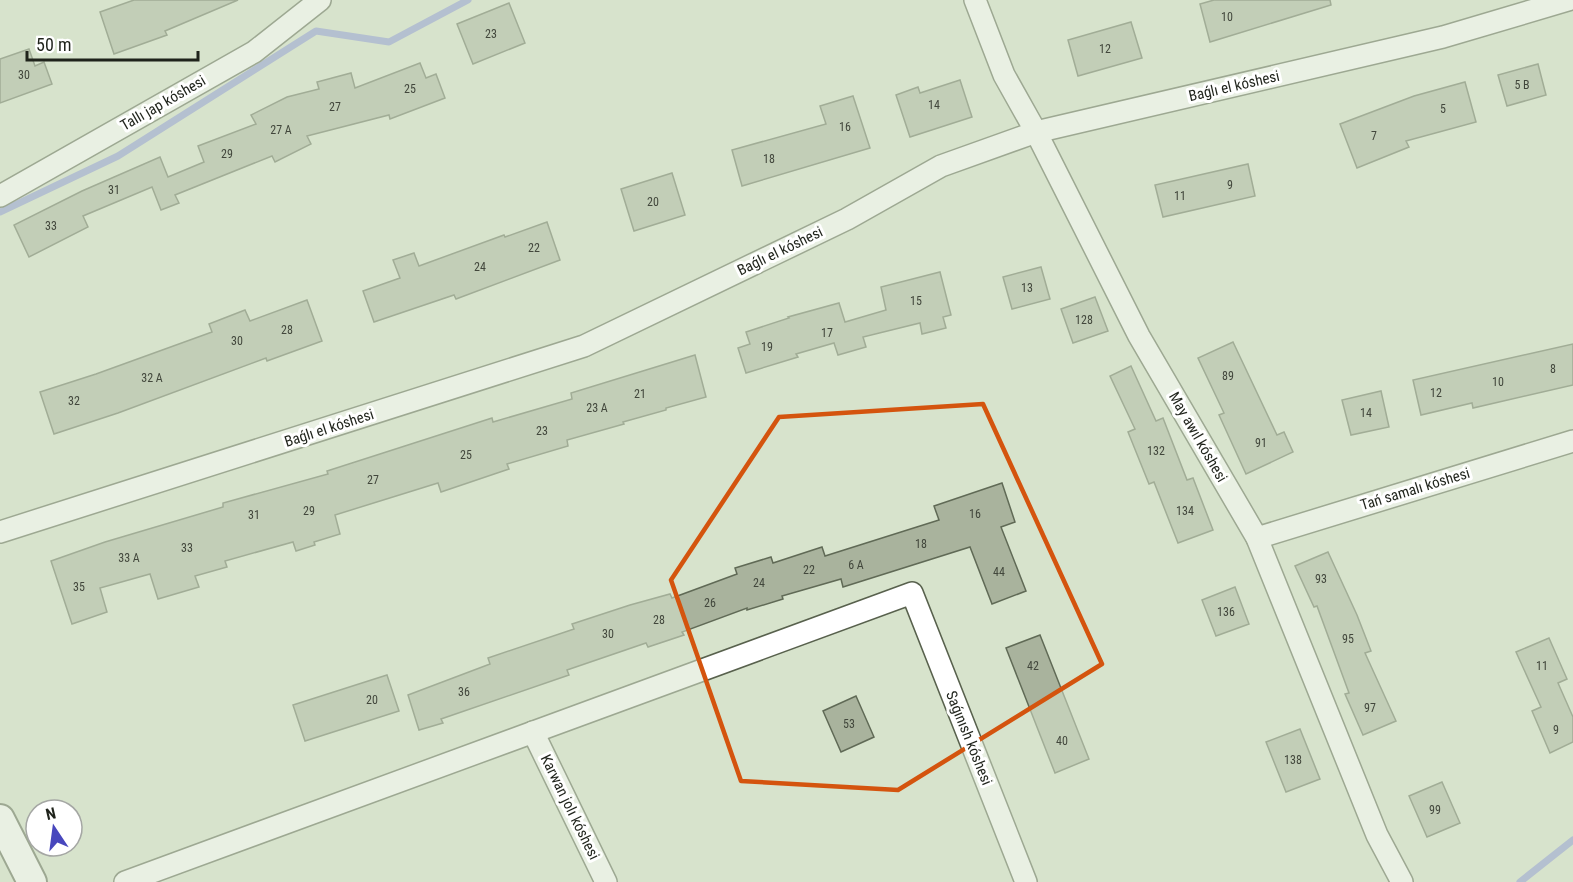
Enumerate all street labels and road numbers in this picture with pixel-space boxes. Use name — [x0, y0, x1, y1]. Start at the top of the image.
street label: Baǵlı el kóshesi — [1187, 67, 1281, 105]
street label: Tallı jap kóshesi — [117, 71, 209, 135]
street label: Baǵlı el kóshesi — [734, 223, 826, 279]
street label: May awıl kóshesi — [1165, 389, 1231, 485]
street label: Baǵlı el kóshesi — [282, 405, 376, 451]
street label: Tań samalı kóshesi — [1358, 464, 1472, 514]
street label: Saǵınısh kóshesi — [942, 688, 996, 788]
street label: Karwan jolı kóshesi — [537, 752, 603, 862]

